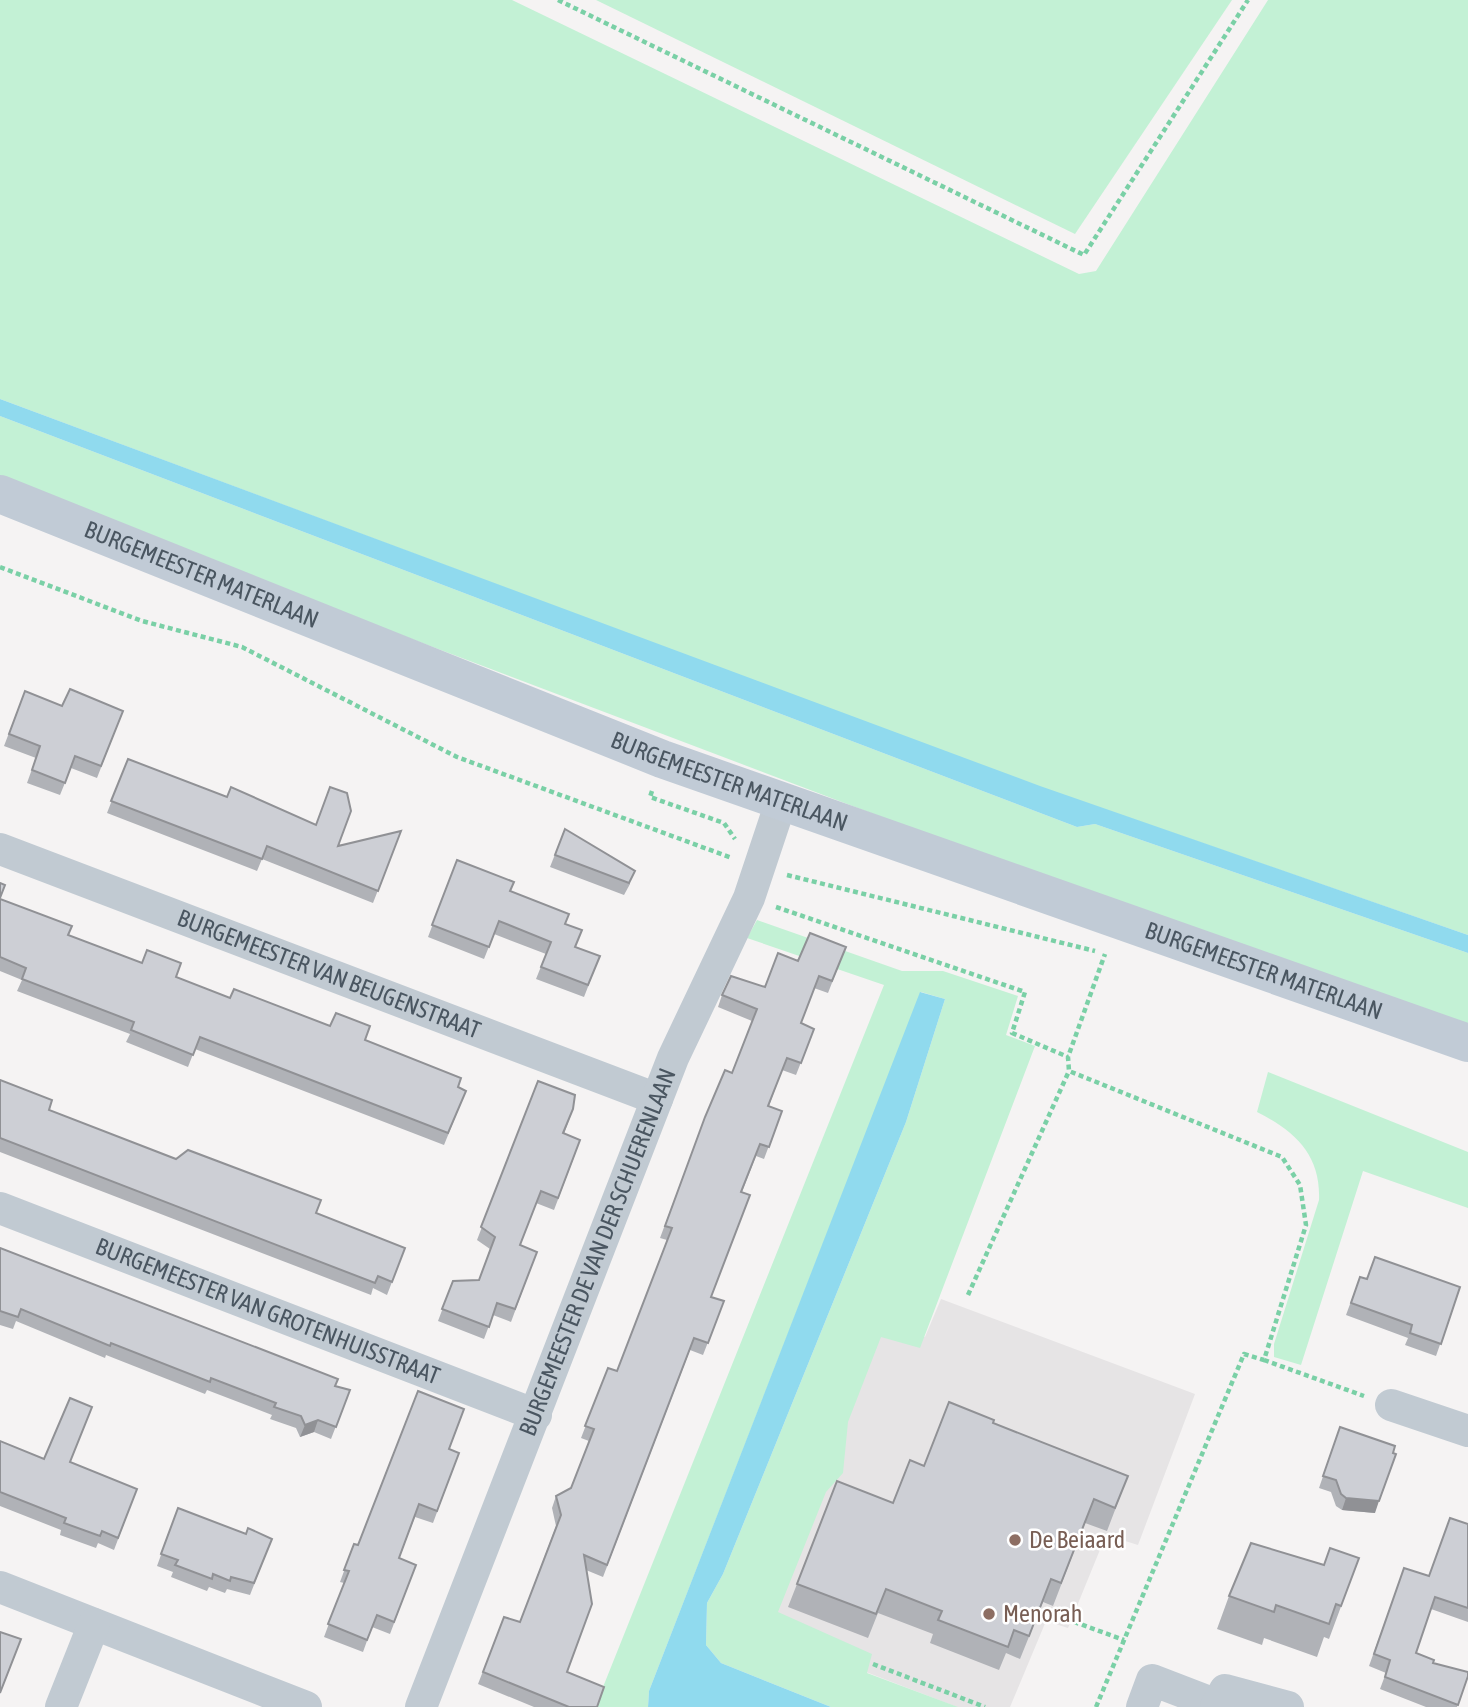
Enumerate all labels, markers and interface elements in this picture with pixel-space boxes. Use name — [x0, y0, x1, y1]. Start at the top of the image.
street label: BURGEMEESTER MATERLAAN — [81, 515, 323, 633]
street label: BURGEMEESTER MATERLAAN — [607, 726, 851, 836]
street label: BURGEMEESTER VAN BEUGENSTRAAT — [174, 904, 485, 1044]
street label: BURGEMEESTER MATERLAAN — [1142, 916, 1386, 1025]
street label: BURGEMEESTER DE VAN DER SCHUERENLAAN — [514, 1064, 681, 1440]
street label: BURGEMEESTER VAN GROTENHUISSTRAAT — [92, 1232, 444, 1390]
place label: De Beiaard — [1029, 1526, 1125, 1553]
marker: De Beiaard — [1007, 1532, 1023, 1548]
place label: Menorah — [1003, 1600, 1082, 1627]
marker: Menorah — [981, 1606, 997, 1622]

